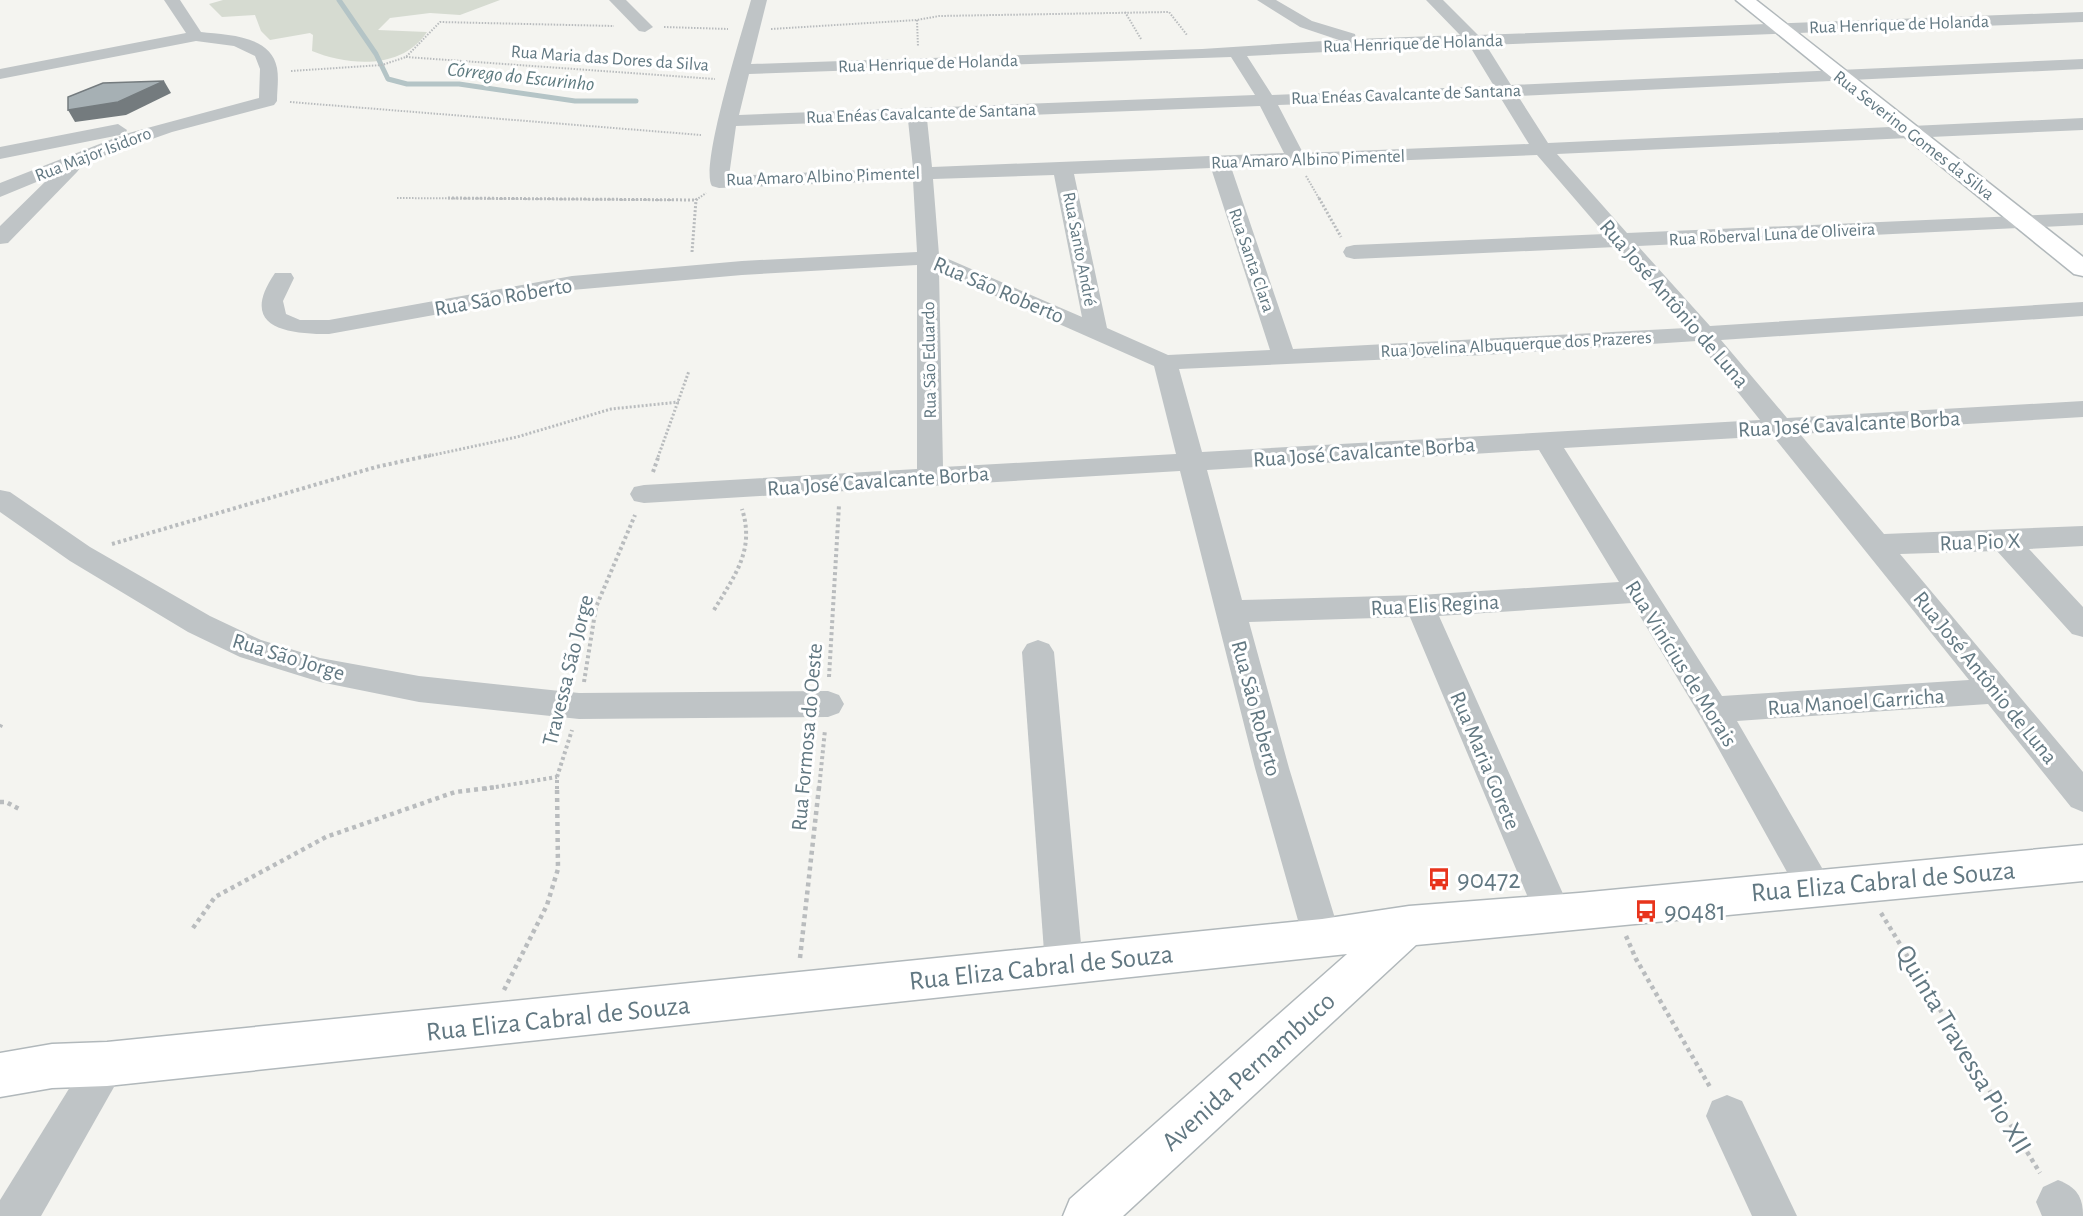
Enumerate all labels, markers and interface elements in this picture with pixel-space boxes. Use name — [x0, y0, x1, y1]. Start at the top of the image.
street label: Rua Henrique de Holanda — [1809, 13, 1989, 37]
street label: Rua Henrique de Holanda — [1323, 32, 1503, 56]
street label: Rua Maria das Dores da Silva — [510, 43, 710, 75]
street label: Rua Henrique de Holanda — [838, 52, 1018, 76]
water label: Córrego do Escurinho — [446, 59, 595, 95]
street label: Rua Severino Gomes da Silva — [1830, 68, 1997, 204]
street label: Rua Enéas Cavalcante de Santana — [1291, 82, 1521, 108]
street label: Rua Enéas Cavalcante de Santana — [806, 101, 1036, 127]
street label: Rua Major Isidoro — [33, 124, 154, 185]
street label: Rua Amaro Albino Pimentel — [1211, 148, 1405, 172]
street label: Rua Amaro Albino Pimentel — [726, 165, 920, 189]
street label: Rua Santo André — [1059, 191, 1099, 308]
street label: Rua Santa Clara — [1225, 206, 1277, 315]
street label: Rua José Antônio de Luna — [1595, 215, 1753, 392]
street label: Rua Roberval Luna de Oliveira — [1668, 221, 1876, 249]
street label: Rua São Roberto — [930, 253, 1067, 327]
street label: Rua São Roberto — [433, 274, 574, 320]
street label: Rua São Eduardo — [920, 301, 940, 419]
street label: Rua Jovelina Albuquerque dos Prazeres — [1380, 329, 1652, 361]
street label: Rua José Cavalcante Borba — [1737, 407, 1961, 441]
street label: Rua José Cavalcante Borba — [1252, 433, 1476, 471]
street label: Rua José Cavalcante Borba — [766, 462, 990, 500]
street label: Rua Pio X — [1939, 530, 2021, 554]
street label: Rua Vinícius de Morais — [1621, 577, 1741, 750]
street label: Rua José Antônio de Luna — [1909, 587, 2061, 768]
street label: Rua Elis Regina — [1370, 591, 1500, 619]
street label: Travessa São Jorge — [539, 592, 597, 748]
street label: Rua São Jorge — [230, 629, 348, 684]
street label: Rua São Roberto — [1227, 638, 1285, 779]
street label: Rua Formosa do Oeste — [788, 642, 826, 832]
street label: Rua Manoel Garricha — [1767, 685, 1946, 719]
street label: Rua Maria Gorete — [1446, 688, 1524, 833]
street label: Rua Eliza Cabral de Souza — [1750, 856, 2016, 907]
bus stop icon: 90472 — [1426, 866, 1452, 892]
place label: 90472 — [1457, 866, 1520, 893]
bus stop icon: 90481 — [1633, 898, 1659, 924]
place label: 90481 — [1664, 898, 1726, 925]
street label: Rua Eliza Cabral de Souza — [908, 940, 1174, 995]
street label: Quinta Travessa Pio XII — [1890, 940, 2037, 1159]
street label: Avenida Pernambuco — [1156, 987, 1340, 1156]
street label: Rua Eliza Cabral de Souza — [425, 991, 691, 1046]

